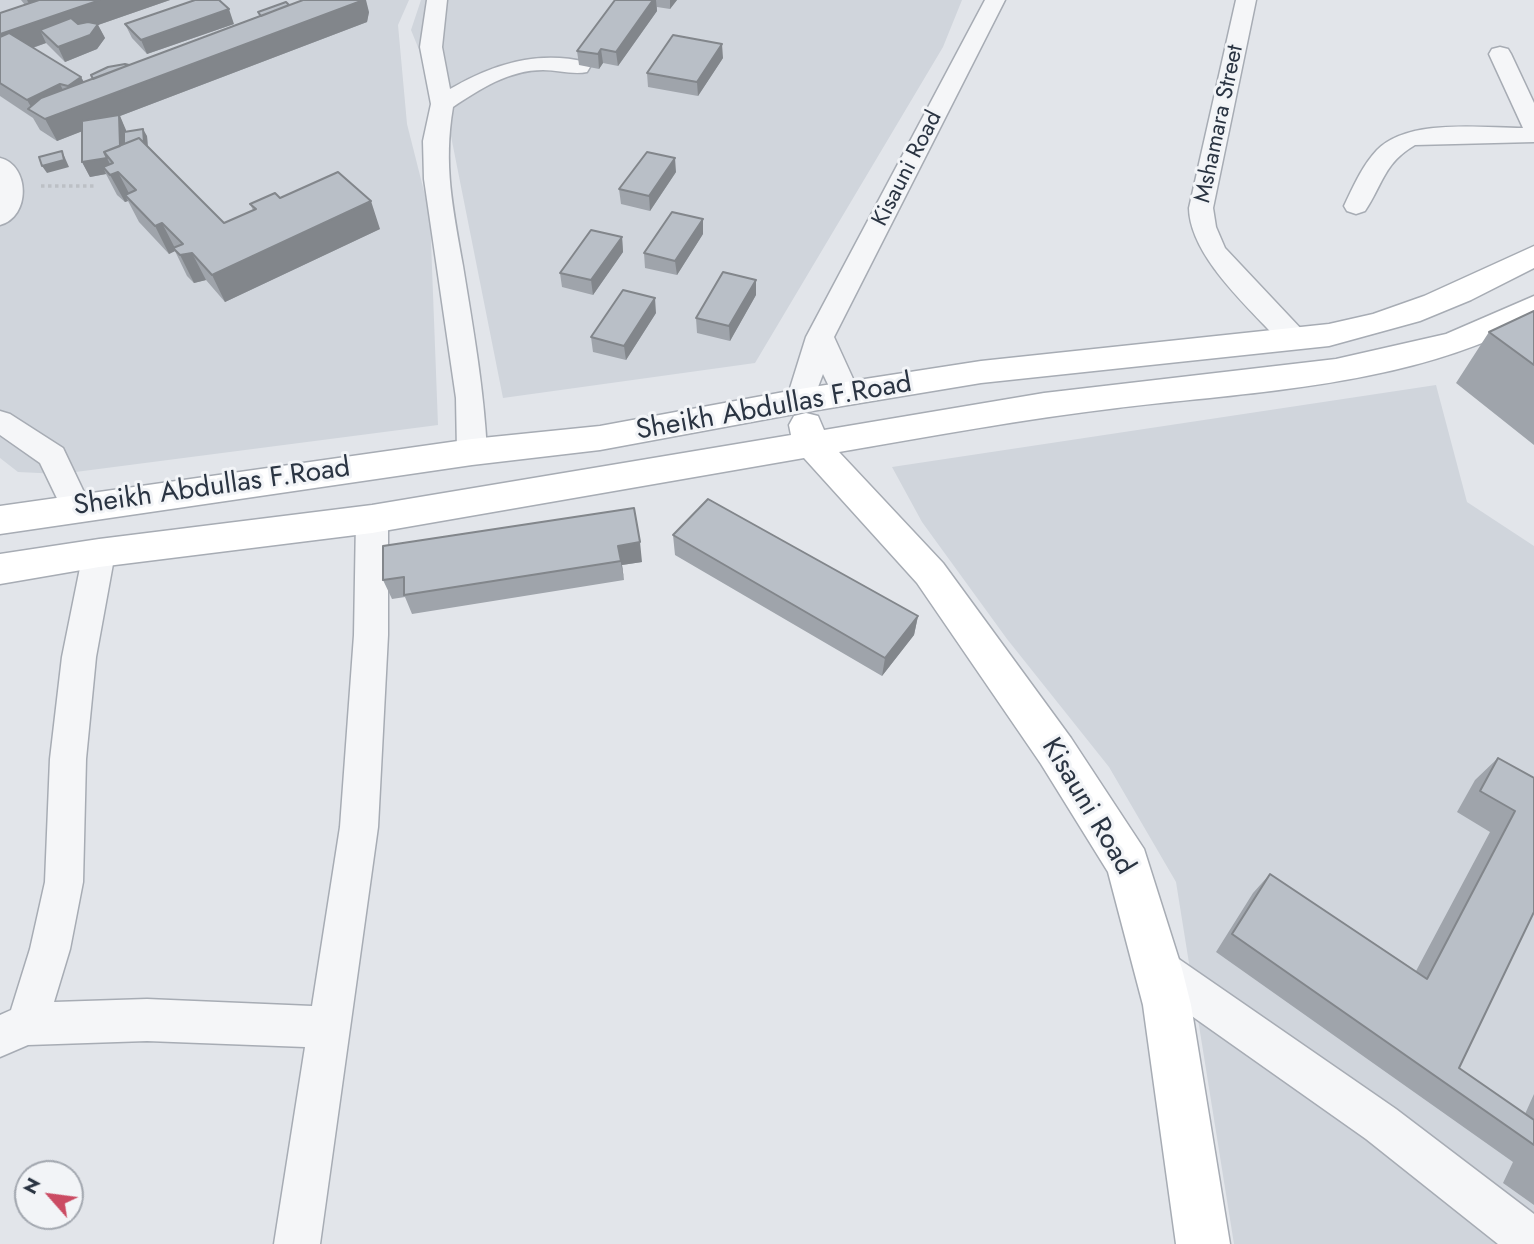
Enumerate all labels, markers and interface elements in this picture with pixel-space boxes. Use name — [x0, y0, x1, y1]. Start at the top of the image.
street label: Mshamara Street — [1190, 43, 1250, 205]
street label: Kisauni Road — [867, 107, 949, 231]
street label: Sheikh Abdullas F.Road — [634, 367, 914, 449]
street label: Sheikh Abdullas F.Road — [71, 452, 353, 524]
street label: Kisauni Road — [1033, 733, 1141, 881]
north arrow — [14, 1160, 84, 1230]
text: N — [16, 1173, 47, 1199]

